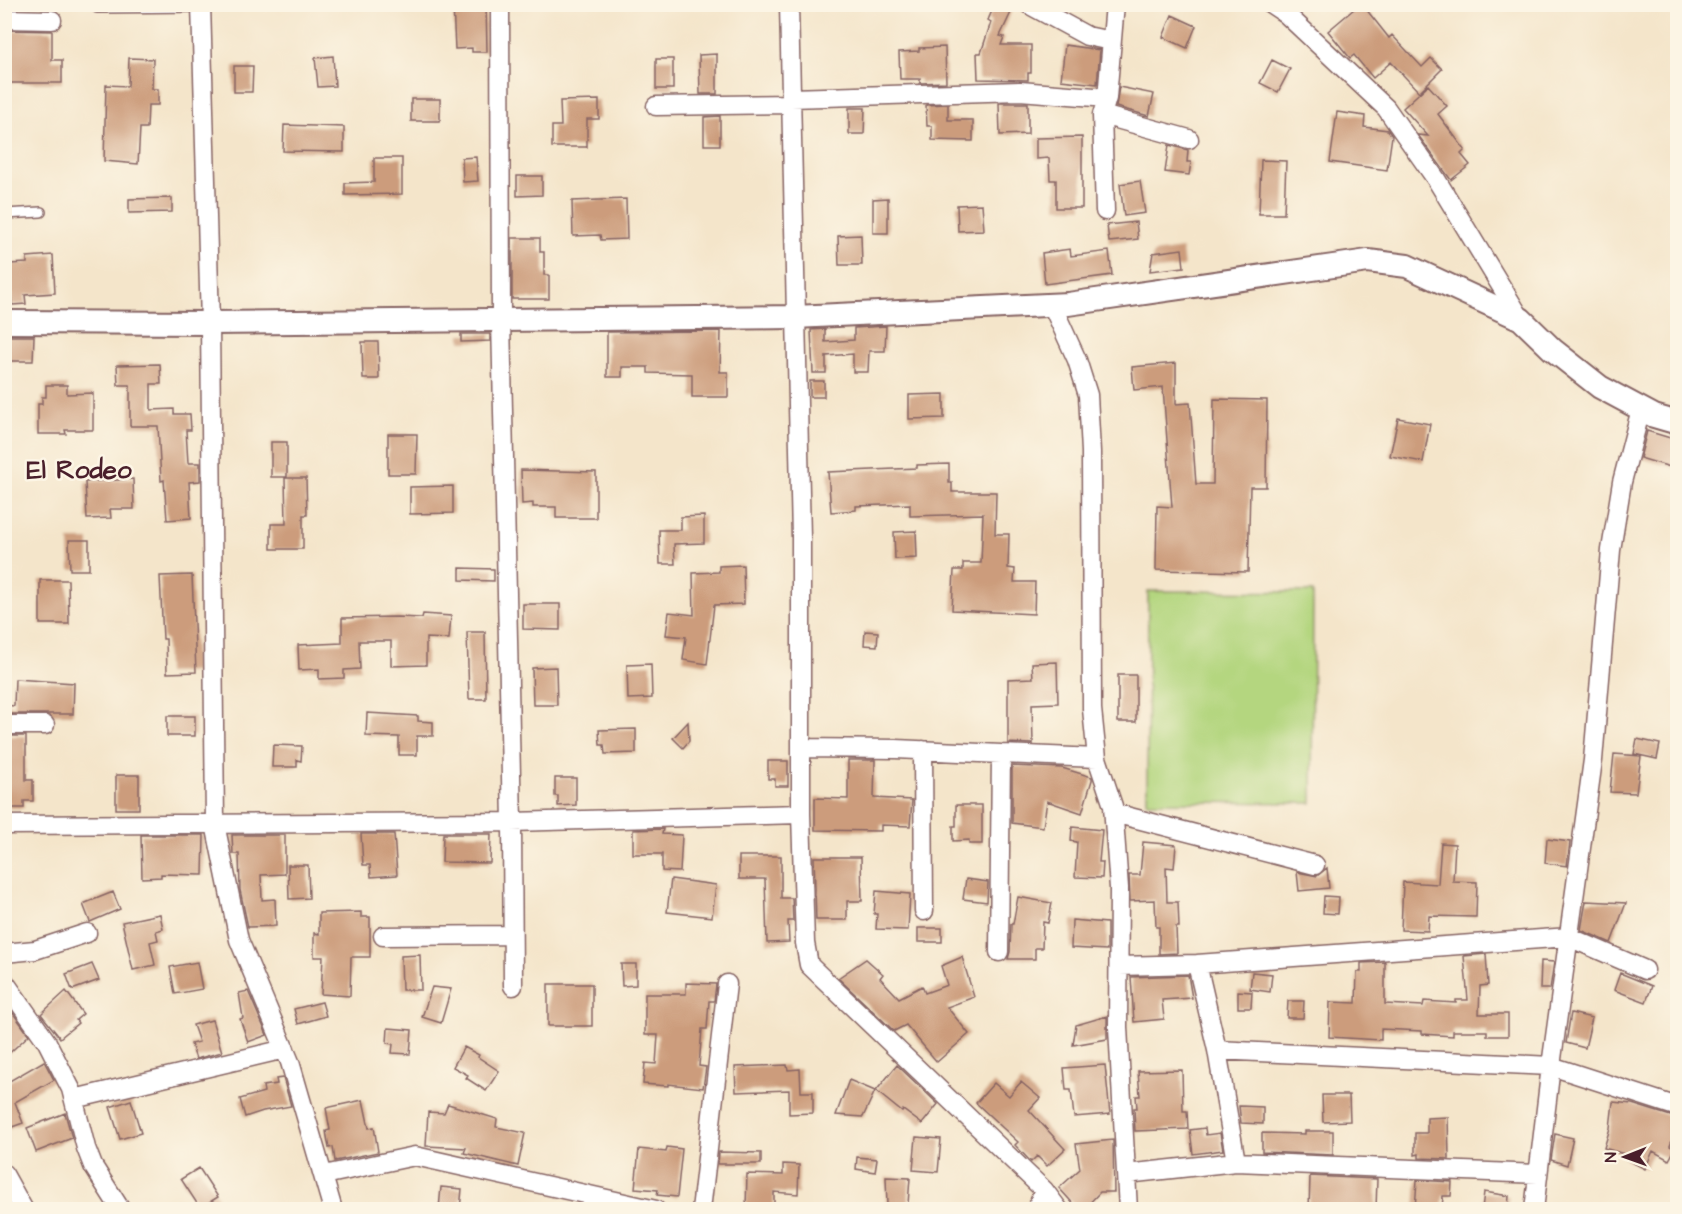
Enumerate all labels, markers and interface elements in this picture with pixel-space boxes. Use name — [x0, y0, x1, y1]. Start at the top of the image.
district label: El Rodeo — [26, 452, 132, 488]
north arrow — [1595, 1127, 1655, 1187]
text: N — [1600, 1152, 1622, 1162]

